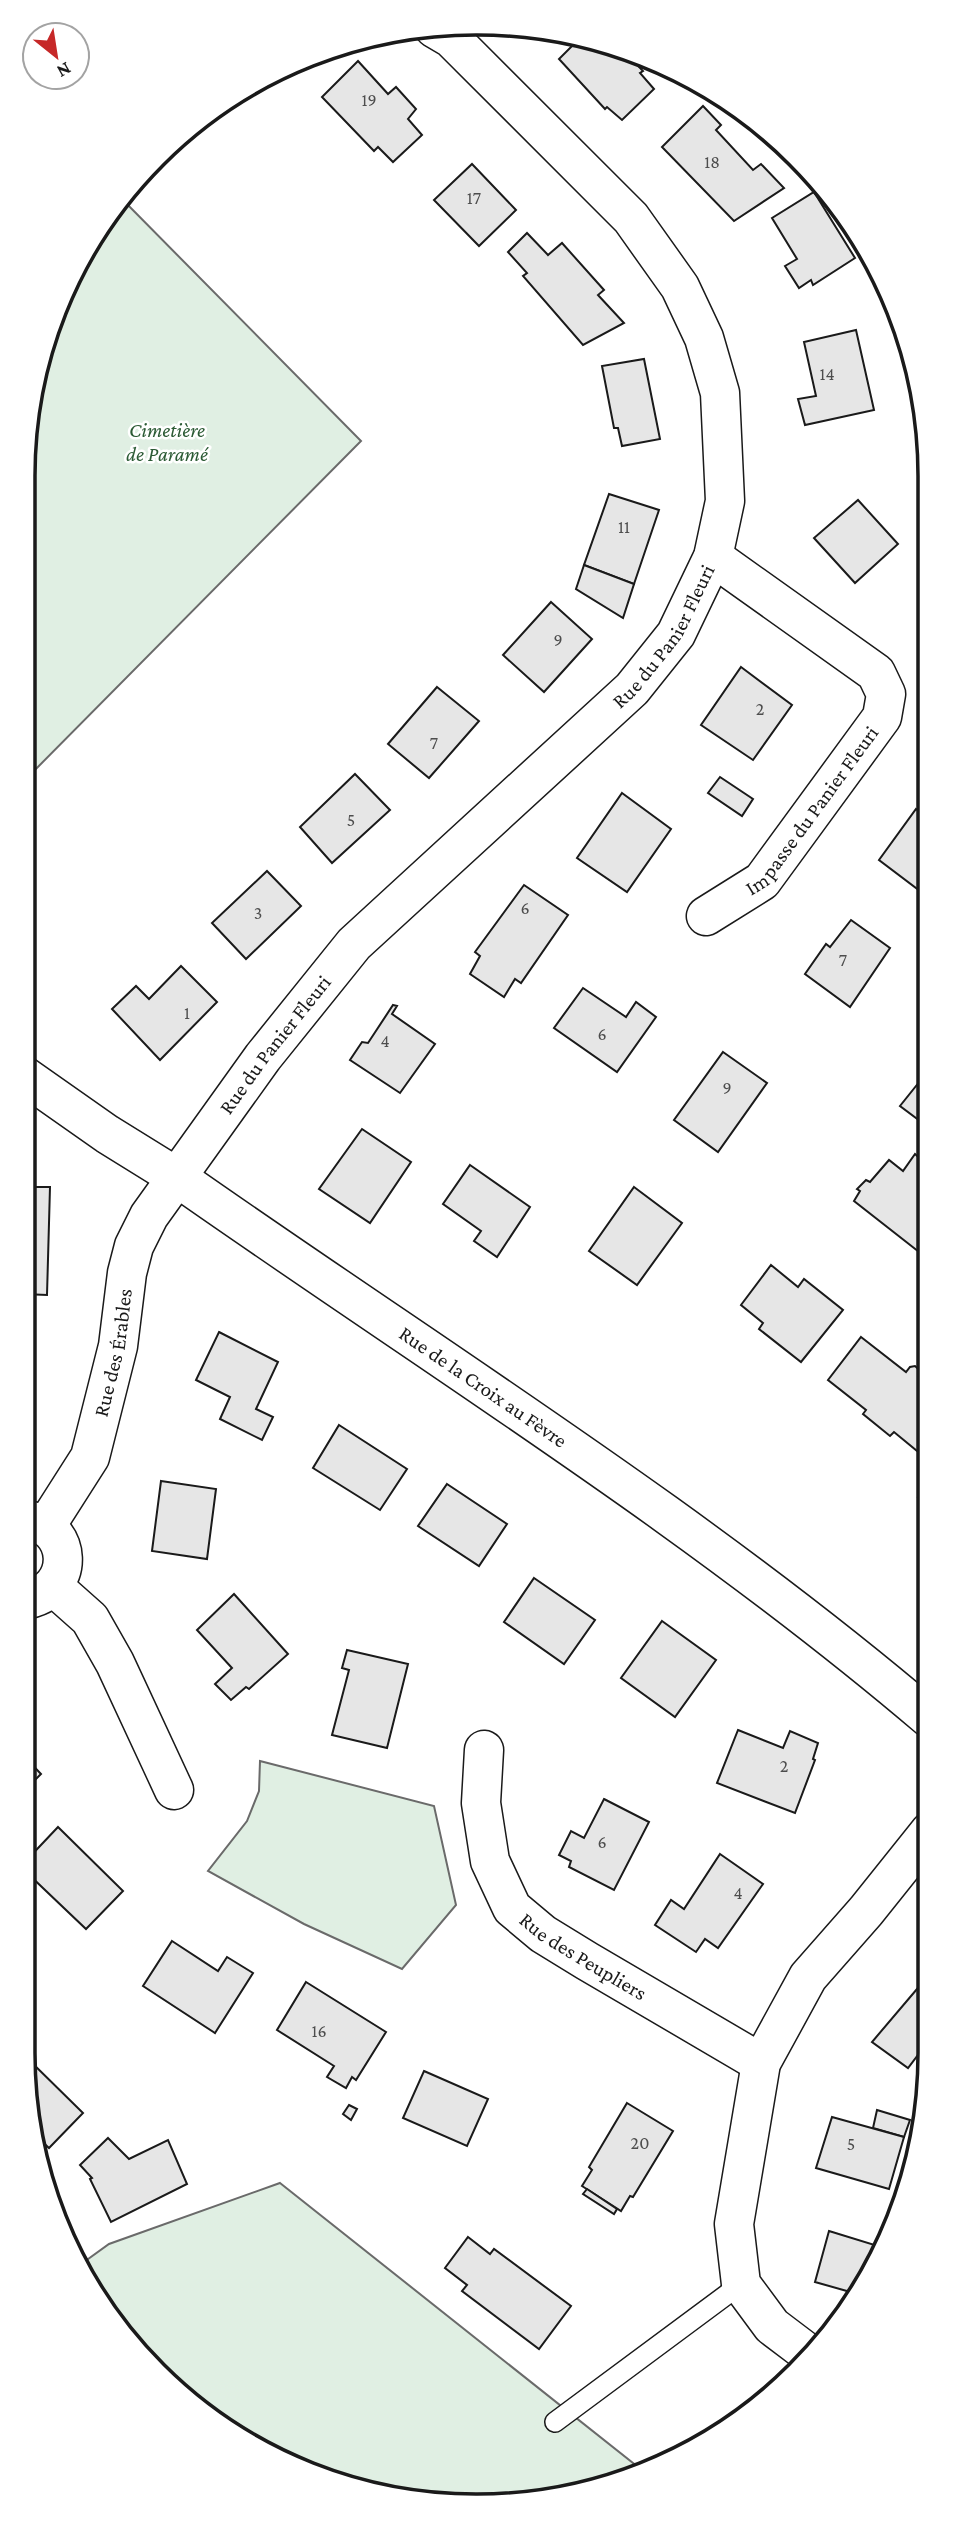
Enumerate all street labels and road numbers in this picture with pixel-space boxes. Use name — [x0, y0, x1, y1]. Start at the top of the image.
street label: Rue du Panier Fleuri — [607, 560, 720, 713]
street label: Impasse du Panier Fleuri — [741, 721, 884, 900]
street label: Rue du Panier Fleuri — [214, 970, 336, 1119]
street label: Rue des Érables — [89, 1287, 137, 1419]
street label: Rue de la Croix au Fèvre — [395, 1321, 572, 1453]
street label: Rue des Peupliers — [515, 1908, 651, 2005]

